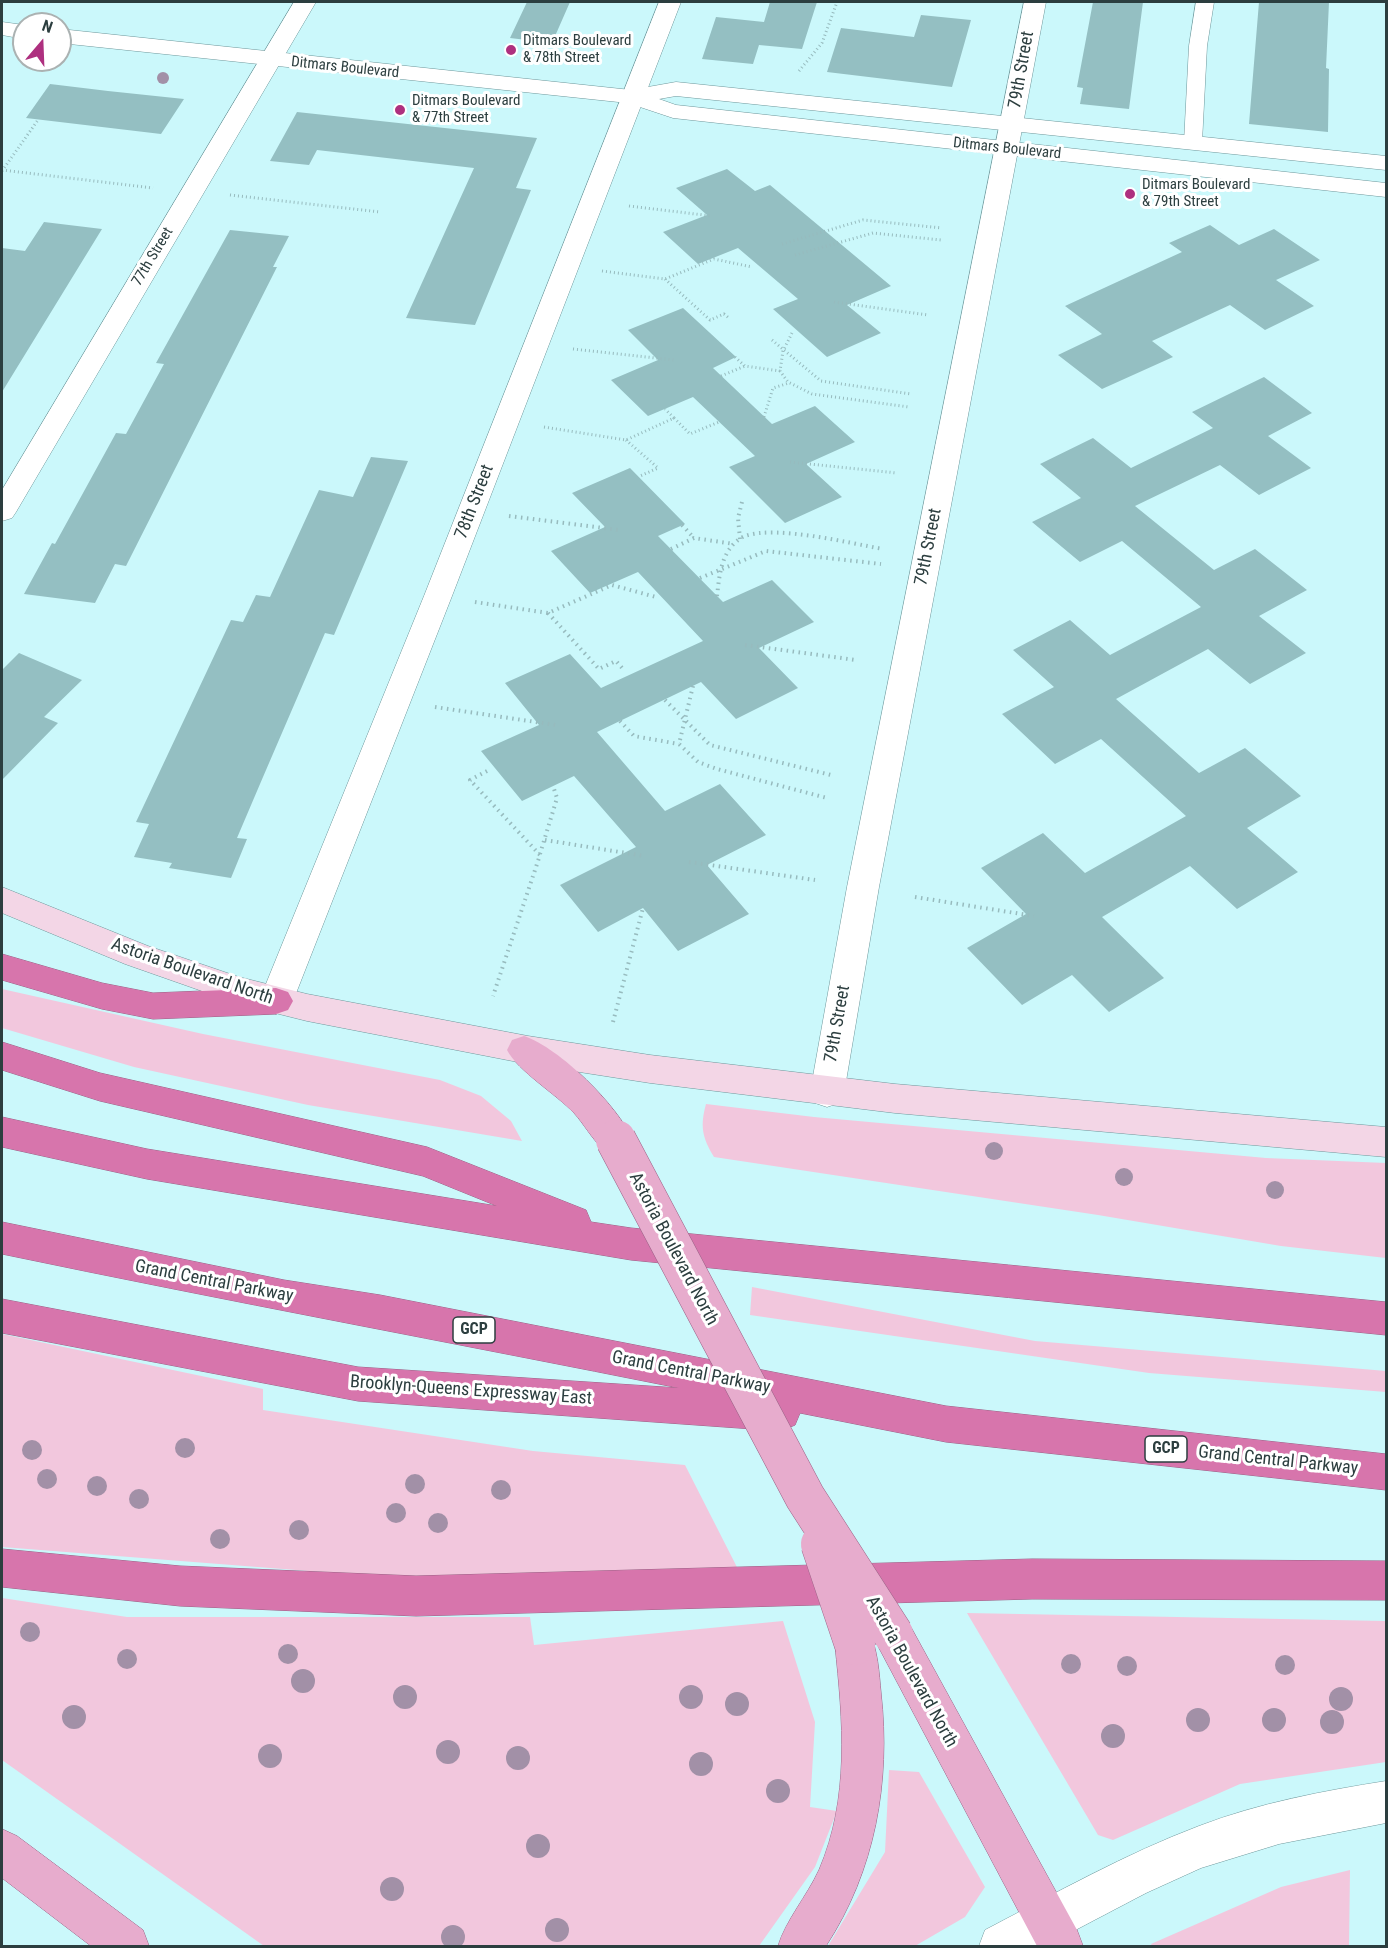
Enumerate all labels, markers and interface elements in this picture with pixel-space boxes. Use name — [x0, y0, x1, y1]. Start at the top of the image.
north arrow — [12, 12, 72, 72]
text: N — [40, 16, 55, 37]
street label: 79th Street — [1005, 30, 1039, 110]
place label: Ditmars Boulevard & 78th Street — [523, 32, 631, 67]
marker: Ditmars Boulevard & 78th Street — [504, 43, 518, 57]
street label: Ditmars Boulevard — [290, 53, 400, 83]
place label: Ditmars Boulevard & 77th Street — [412, 92, 520, 127]
marker: Ditmars Boulevard & 77th Street — [393, 103, 407, 117]
street label: Ditmars Boulevard — [952, 134, 1062, 164]
place label: Ditmars Boulevard & 79th Street — [1142, 176, 1250, 211]
marker: Ditmars Boulevard & 79th Street — [1123, 187, 1137, 201]
street label: 77th Street — [129, 224, 177, 290]
street label: 78th Street — [451, 462, 499, 542]
street label: 79th Street — [911, 507, 947, 587]
street label: Astoria Boulevard North — [108, 934, 276, 1010]
street label: 79th Street — [821, 984, 855, 1064]
street label: Astoria Boulevard North — [624, 1169, 722, 1329]
street label: Grand Central Parkway — [133, 1256, 295, 1308]
road number: GCP — [453, 1317, 495, 1343]
street label: Grand Central Parkway — [610, 1347, 772, 1399]
street label: Brooklyn-Queens Expressway East — [349, 1372, 593, 1410]
road number: GCP — [1145, 1436, 1187, 1462]
street label: Grand Central Parkway — [1197, 1442, 1359, 1480]
street label: Astoria Boulevard North — [860, 1592, 962, 1752]

